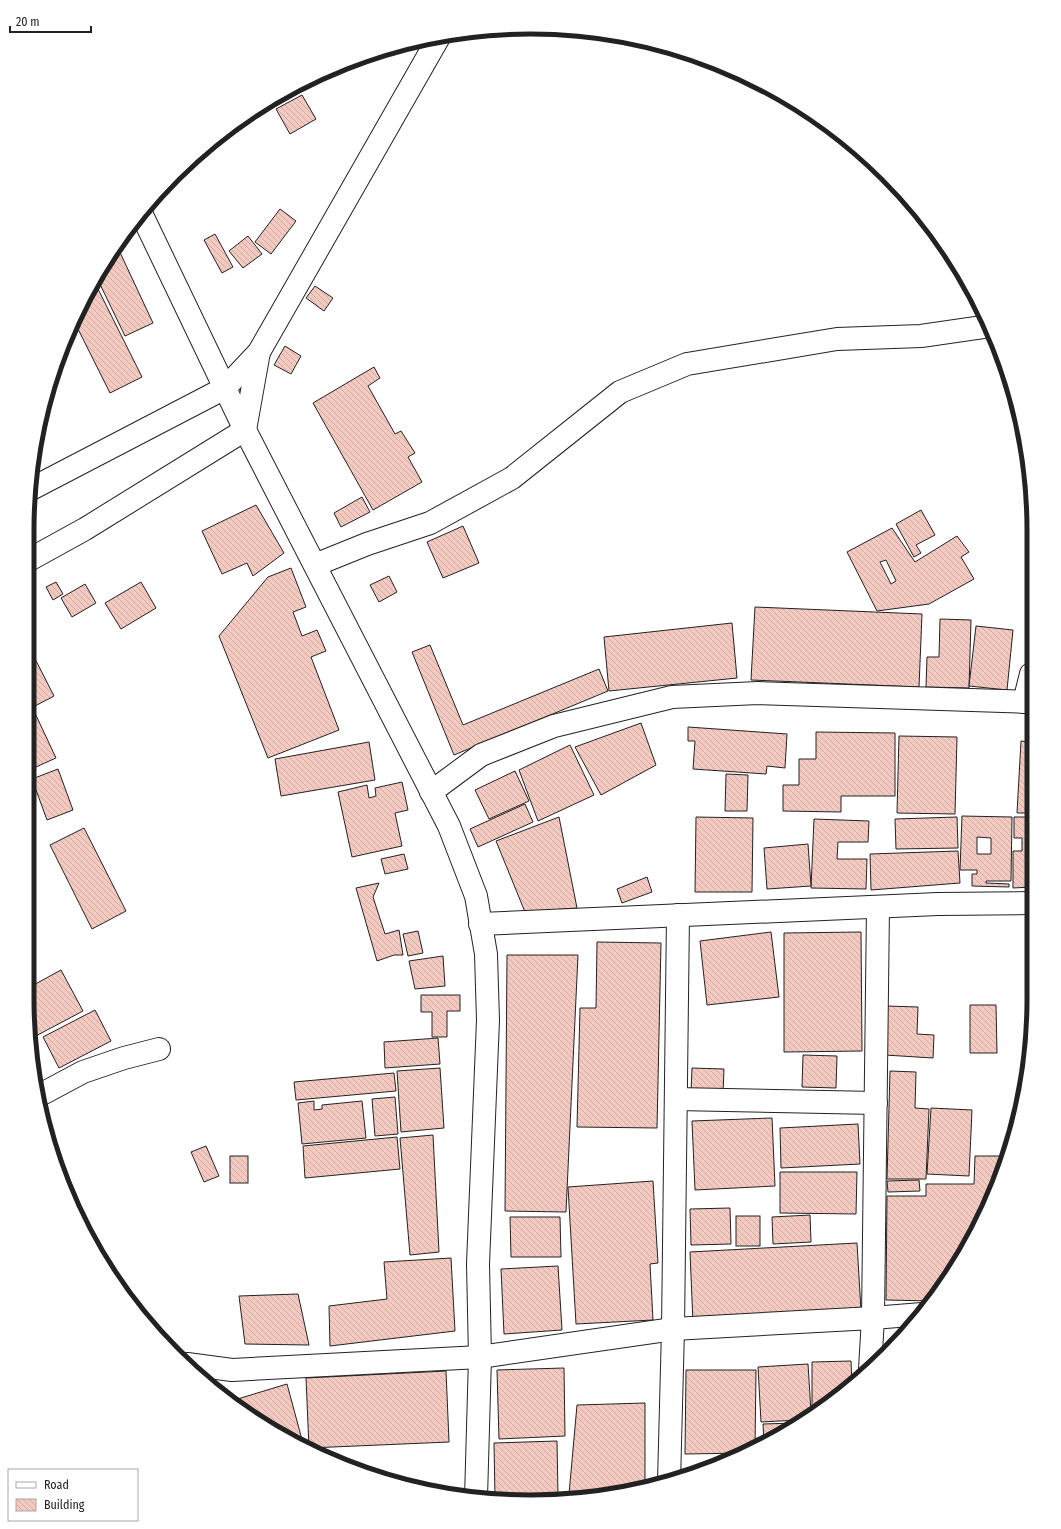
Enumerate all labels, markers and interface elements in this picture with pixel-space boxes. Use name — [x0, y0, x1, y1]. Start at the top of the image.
scale bar — [10, 8, 91, 34]
text: 20 m — [16, 15, 40, 29]
legend — [8, 1469, 138, 1521]
text: Road — [44, 1478, 69, 1492]
text: Building — [44, 1498, 85, 1512]

